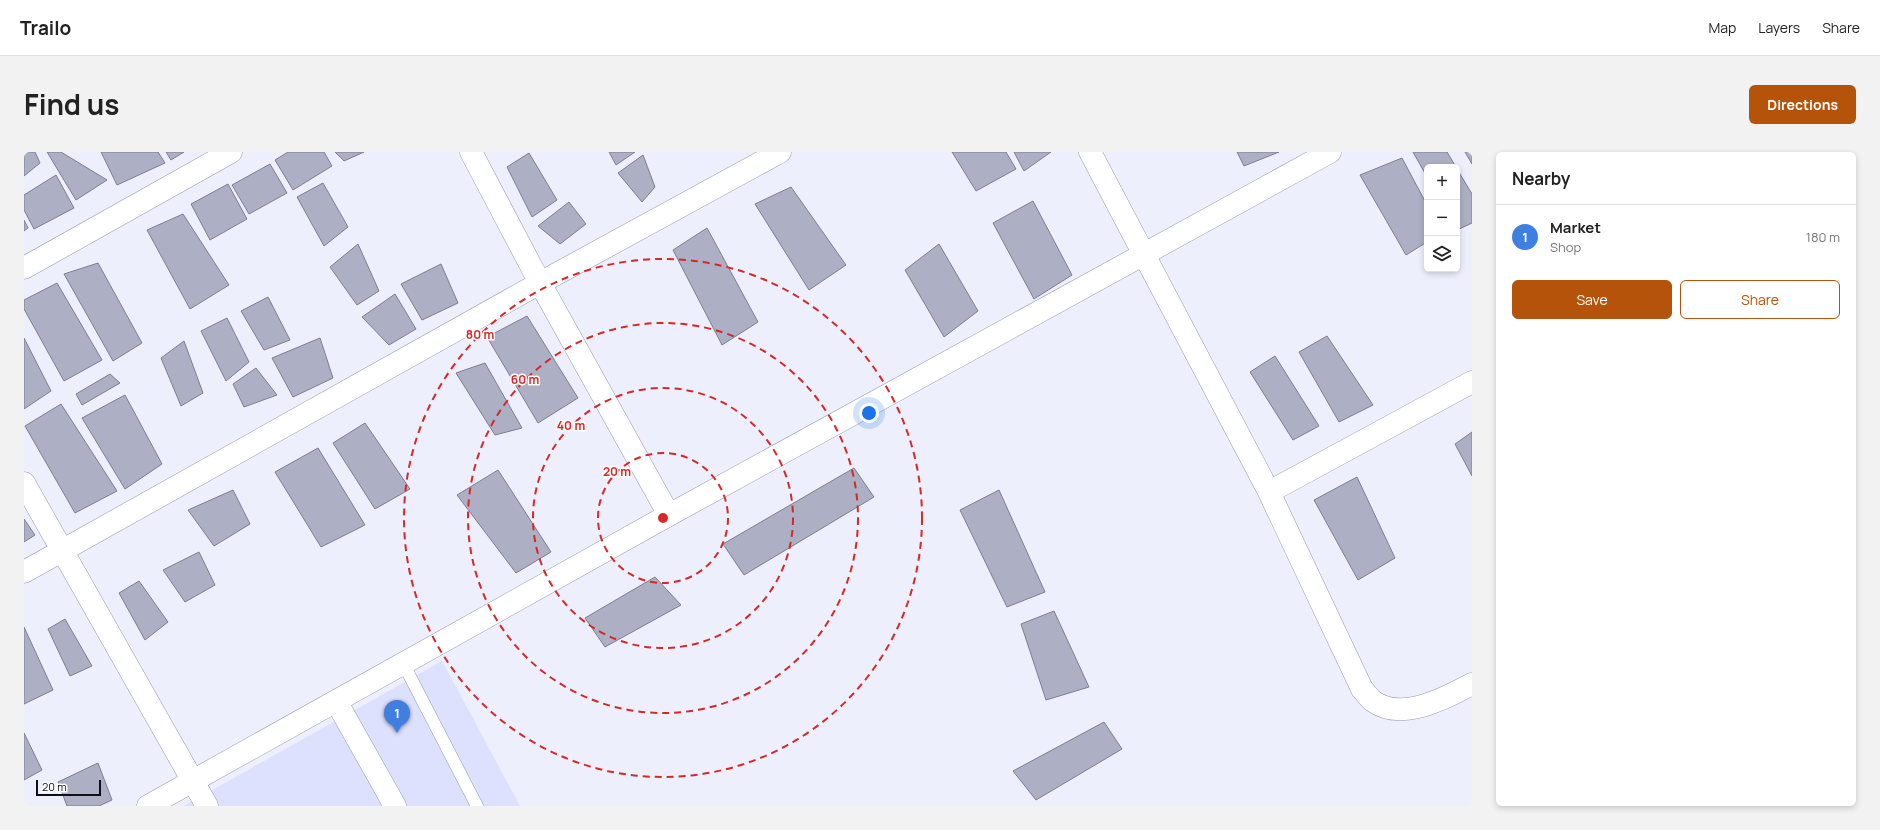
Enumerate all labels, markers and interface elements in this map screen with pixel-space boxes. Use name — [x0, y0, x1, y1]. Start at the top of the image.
text: Trailo — [20, 15, 71, 41]
text: Map — [1708, 18, 1736, 37]
text: Layers — [1758, 18, 1800, 37]
text: Share — [1822, 18, 1860, 37]
text: Find us — [24, 85, 119, 123]
button: Directions — [1749, 85, 1856, 124]
map controls — [1424, 164, 1460, 272]
button: + — [1424, 164, 1460, 200]
text: Nearby — [1512, 167, 1570, 190]
button: − — [1424, 200, 1460, 236]
text: Market — [1550, 217, 1601, 238]
text: 1 — [1522, 228, 1528, 246]
text: 180 m — [1806, 228, 1840, 246]
button: layers — [1424, 236, 1460, 272]
text: Shop — [1550, 238, 1581, 256]
button: Save — [1512, 280, 1672, 319]
button: Share — [1680, 280, 1840, 319]
text: 80 m — [466, 326, 494, 343]
text: 60 m — [511, 371, 539, 388]
your location — [859, 403, 879, 423]
text: 40 m — [557, 417, 585, 434]
text: 20 m — [603, 463, 631, 480]
centre of rings — [656, 511, 670, 525]
pin: 1 — [384, 700, 410, 733]
scale bar — [36, 778, 101, 797]
text: 20 m — [42, 779, 67, 794]

